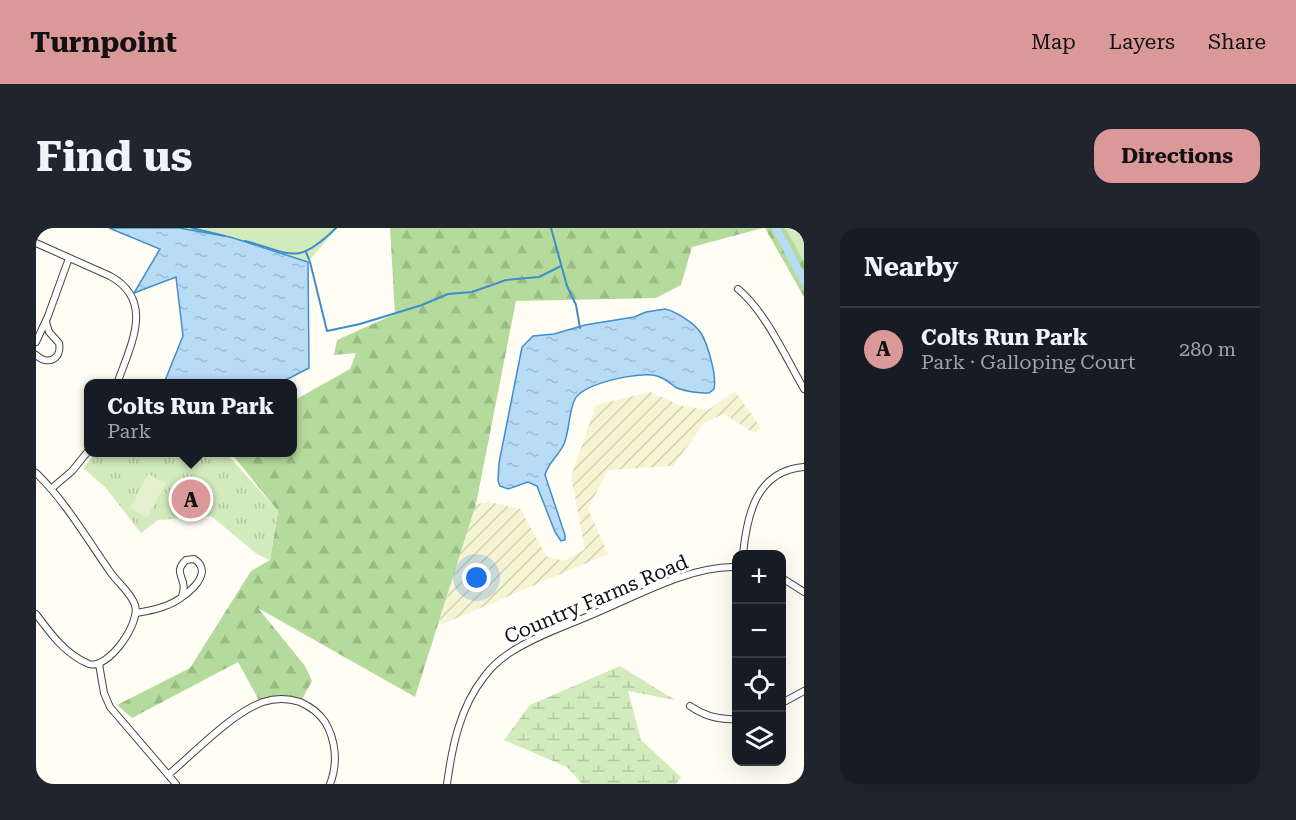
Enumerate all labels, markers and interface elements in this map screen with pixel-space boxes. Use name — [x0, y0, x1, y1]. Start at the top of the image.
text: Turnpoint — [30, 26, 177, 59]
text: Map — [1031, 30, 1076, 54]
text: Layers — [1109, 30, 1175, 54]
text: Share — [1208, 30, 1266, 54]
button: Directions — [1094, 129, 1260, 183]
text: Find us — [36, 132, 193, 181]
text: Nearby — [864, 252, 958, 282]
text: Colts Run Park — [921, 325, 1088, 350]
text: A — [876, 337, 891, 361]
text: 280 m — [1179, 337, 1236, 361]
text: Park · Galloping Court — [921, 350, 1136, 374]
popup — [84, 379, 297, 457]
text: Colts Run Park — [107, 394, 274, 419]
text: Park — [107, 419, 151, 443]
pin: A — [172, 476, 210, 522]
street label: Country Farms Road — [501, 549, 692, 649]
map controls — [732, 550, 786, 766]
button: + — [732, 550, 786, 604]
your location — [462, 563, 491, 592]
button: − — [732, 604, 786, 658]
button: locate — [732, 658, 786, 712]
button: layers — [732, 712, 786, 766]

